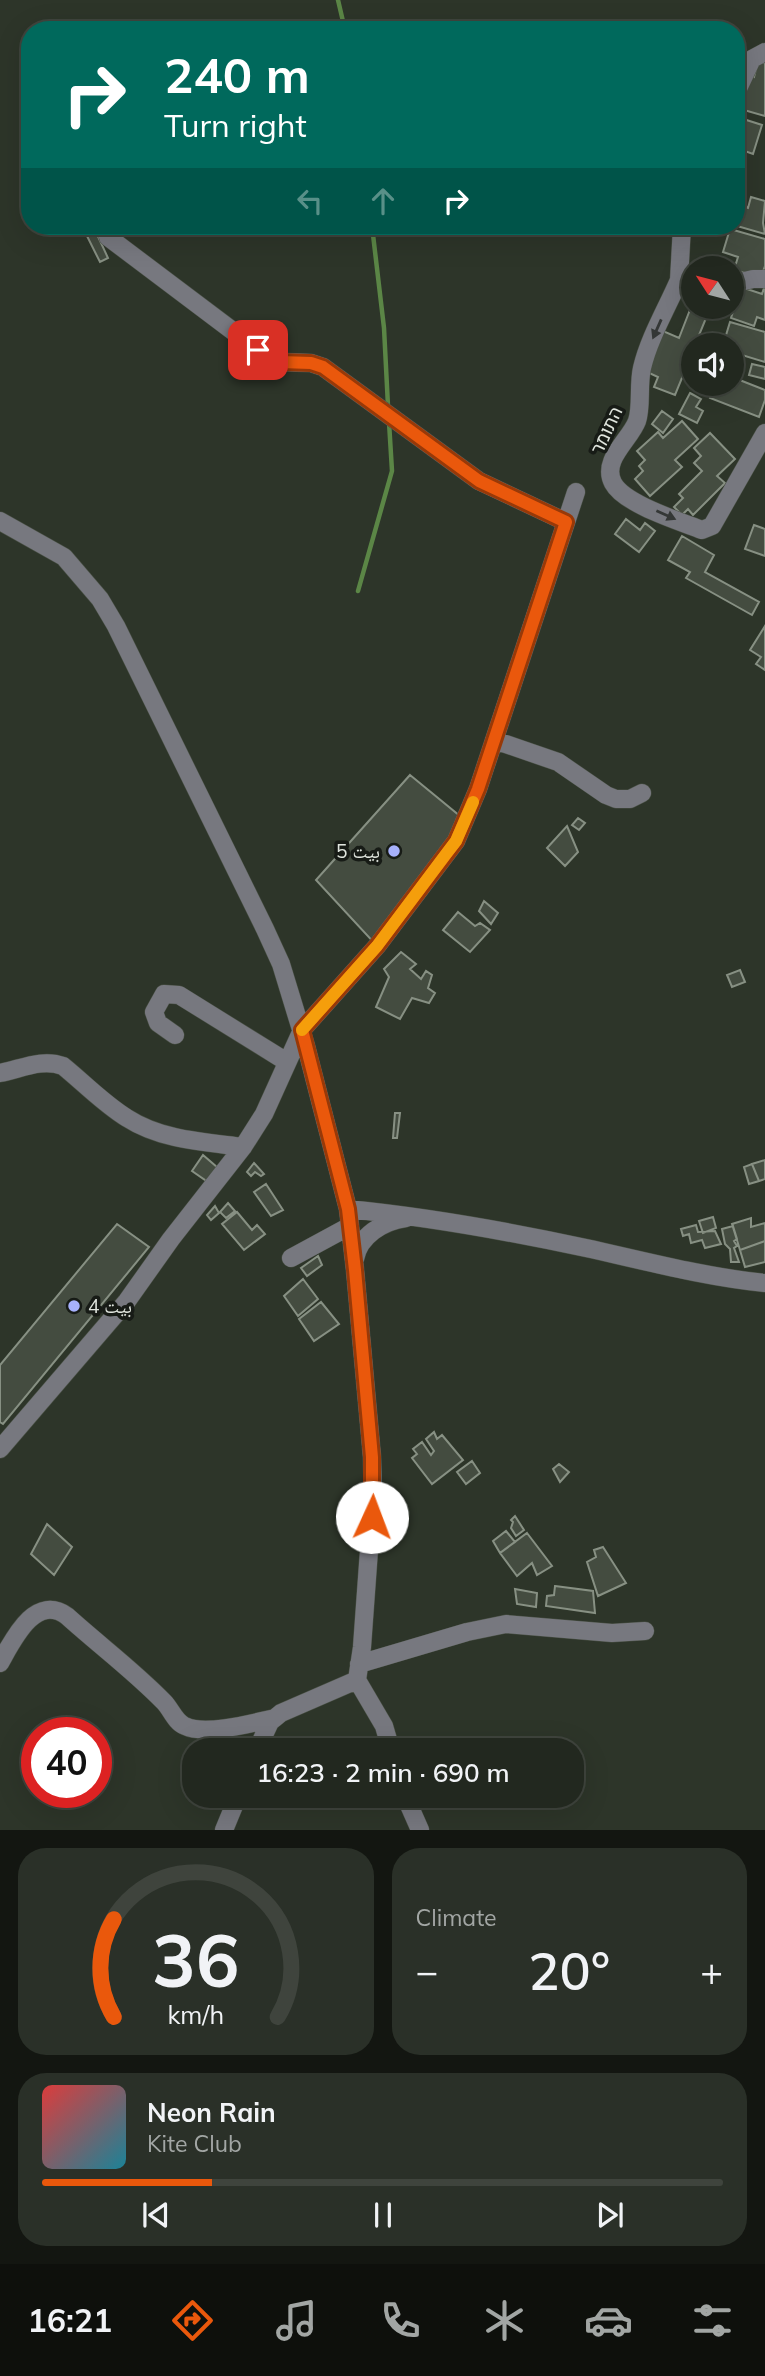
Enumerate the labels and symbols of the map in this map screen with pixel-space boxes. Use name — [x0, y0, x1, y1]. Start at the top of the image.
north arrow — [681, 256, 744, 318]
one-way arrow — [651, 319, 662, 340]
pin — [228, 320, 288, 380]
street label: התומר — [585, 402, 627, 458]
one-way arrow — [656, 509, 676, 521]
place label: بيت 5 — [336, 839, 380, 863]
marker: بيت 5 — [386, 843, 402, 859]
place label: بيت 4 — [88, 1294, 132, 1318]
marker: بيت 4 — [66, 1298, 82, 1314]
position arrow — [335, 1480, 409, 1554]
speed limit sign: 40 — [21, 1717, 112, 1808]

